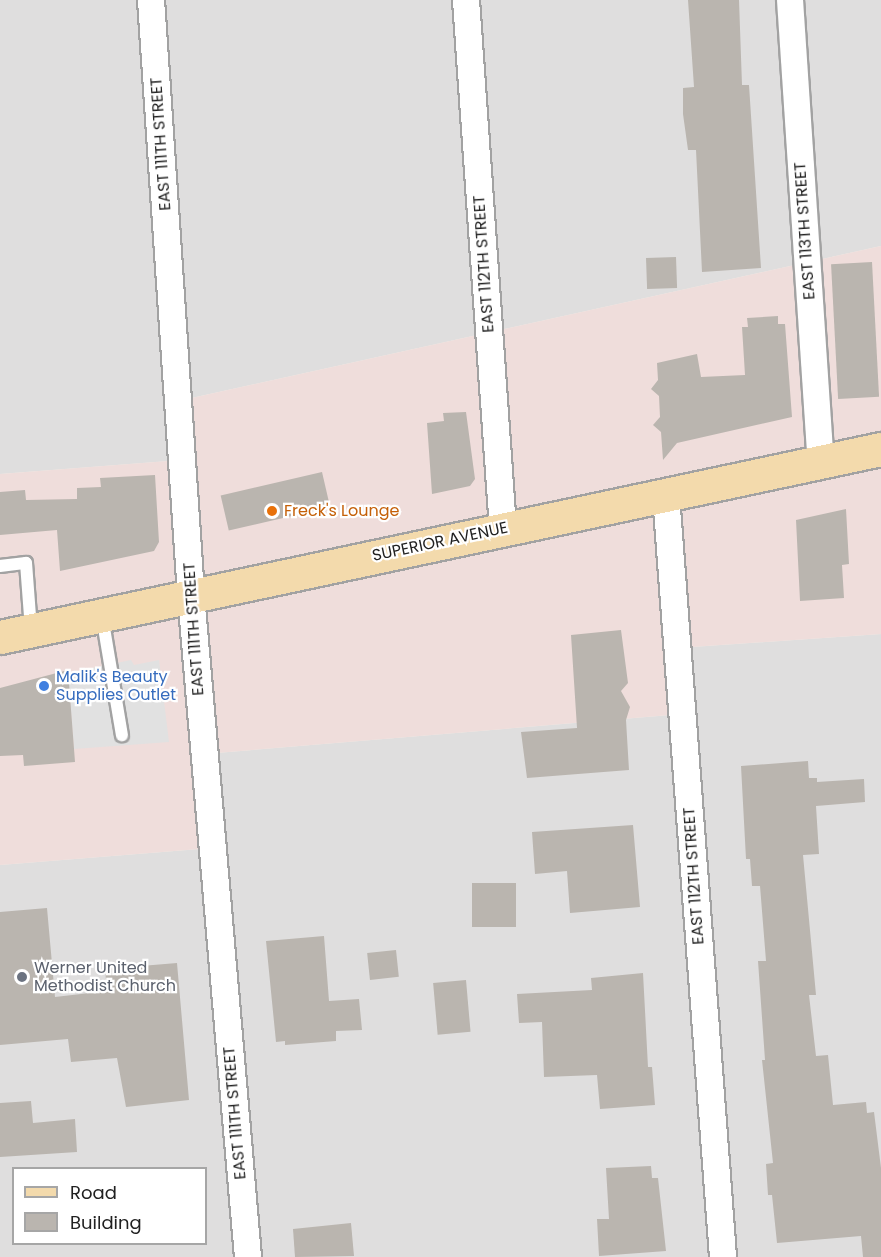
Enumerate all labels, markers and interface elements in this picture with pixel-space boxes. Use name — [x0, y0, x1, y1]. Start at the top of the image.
street label: EAST 111TH STREET — [147, 77, 175, 211]
street label: EAST 113TH STREET — [791, 162, 819, 300]
street label: EAST 112TH STREET — [470, 195, 498, 333]
place label: Freck's Lounge — [284, 501, 399, 521]
marker: Freck's Lounge — [265, 504, 279, 518]
street label: SUPERIOR AVENUE — [371, 518, 509, 566]
street label: EAST 111TH STREET — [180, 562, 208, 696]
place label: Malik's Beauty Supplies Outlet — [56, 667, 176, 705]
marker: Malik's Beauty Supplies Outlet — [37, 679, 51, 693]
street label: EAST 112TH STREET — [680, 807, 708, 945]
place label: Werner United Methodist Church — [34, 958, 176, 996]
marker: Werner United Methodist Church — [15, 970, 29, 984]
street label: EAST 111TH STREET — [220, 1046, 250, 1180]
legend — [12, 1167, 207, 1245]
text: Road — [70, 1180, 117, 1205]
text: Building — [70, 1210, 142, 1235]

